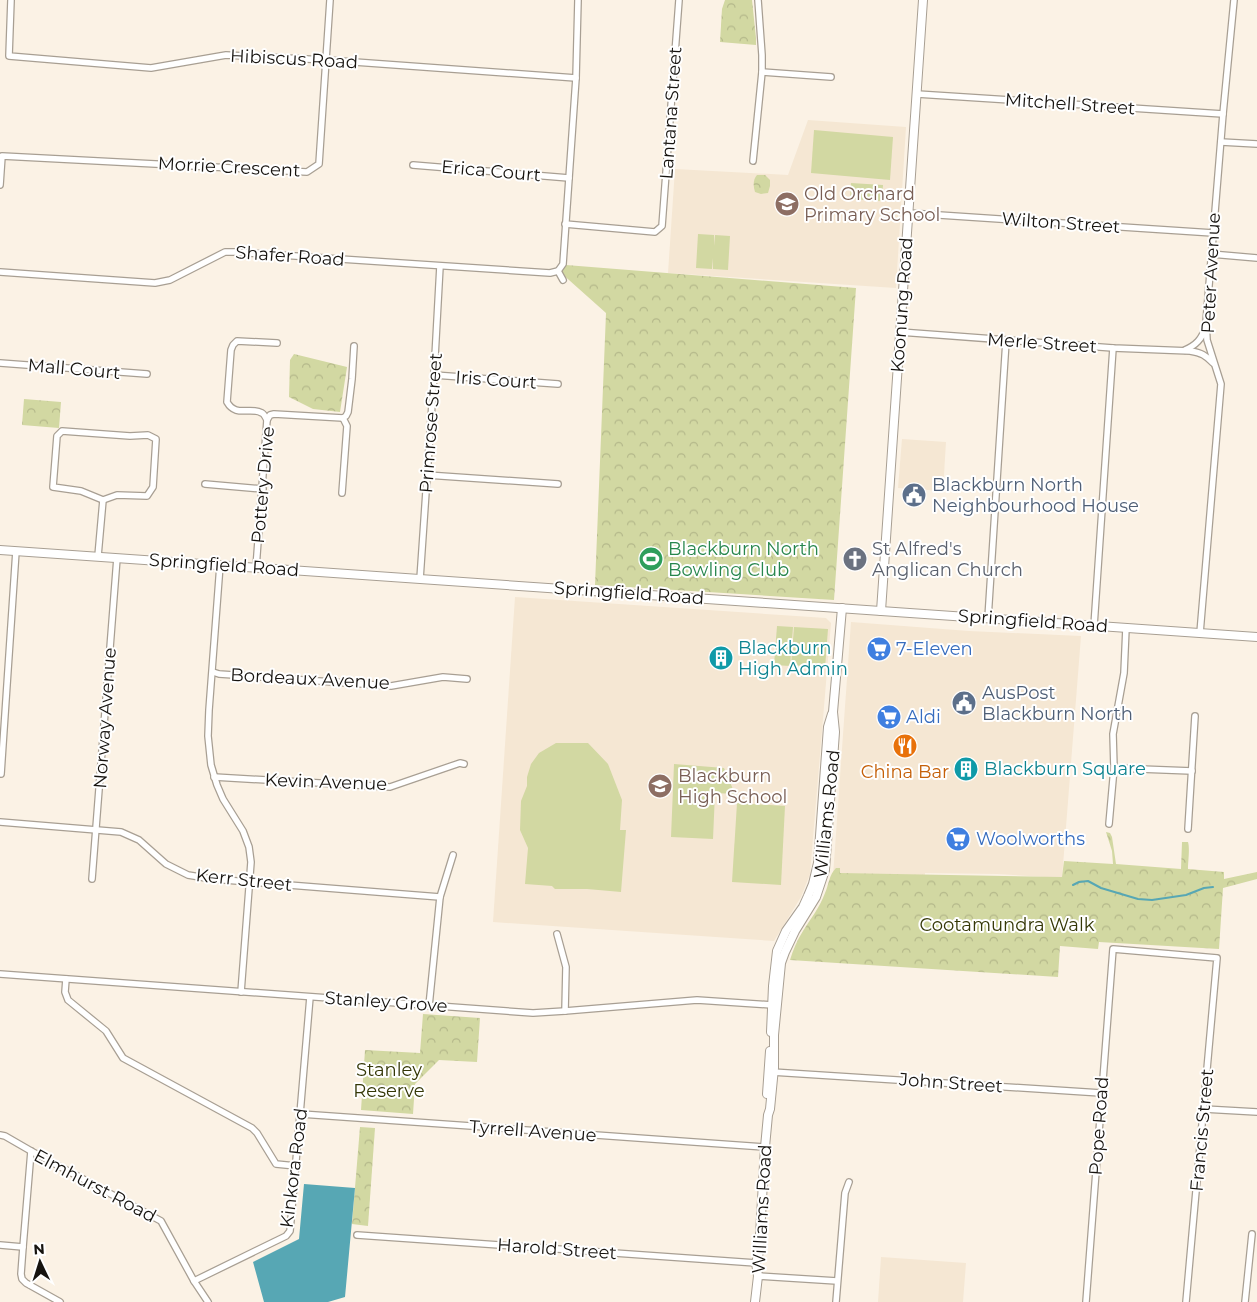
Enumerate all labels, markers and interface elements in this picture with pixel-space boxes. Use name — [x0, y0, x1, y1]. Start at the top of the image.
street label: Hibiscus Road — [229, 45, 359, 73]
street label: Lantana Street — [655, 46, 687, 180]
street label: Mitchell Street — [1004, 88, 1136, 120]
street label: Morrie Crescent — [157, 152, 301, 182]
street label: Erica Court — [440, 156, 542, 186]
place label: Old Orchard Primary School — [804, 183, 940, 226]
school or university icon: Old Orchard Primary School — [774, 191, 800, 217]
street label: Wilton Street — [1001, 208, 1121, 238]
street label: Peter Avenue — [1197, 212, 1225, 334]
street label: Koonung Road — [886, 237, 918, 373]
street label: Shafer Road — [235, 241, 345, 271]
street label: Merle Street — [986, 328, 1098, 358]
street label: Primrose Street — [415, 352, 447, 494]
street label: Mall Court — [27, 354, 121, 384]
street label: Iris Court — [455, 366, 537, 394]
street label: Pottery Drive — [247, 425, 279, 545]
place label: Blackburn North Neighbourhood House — [932, 474, 1139, 517]
public building icon: Blackburn North Neighbourhood House — [901, 482, 927, 508]
place label: Blackburn North Bowling Club — [668, 538, 819, 581]
place label: St Alfred's Anglican Church — [872, 538, 1023, 581]
sports icon: Blackburn North Bowling Club — [638, 546, 664, 572]
church icon: St Alfred's Anglican Church — [842, 546, 868, 572]
street label: Springfield Road — [148, 549, 300, 581]
street label: Springfield Road — [553, 577, 705, 609]
street label: Springfield Road — [957, 605, 1109, 637]
supermarket icon: 7-Eleven — [866, 636, 892, 662]
place label: Blackburn High Admin — [738, 637, 848, 680]
place label: 7-Eleven — [896, 638, 973, 660]
building icon: Blackburn High Admin — [708, 645, 734, 671]
street label: Norway Avenue — [89, 647, 121, 789]
street label: Bordeaux Avenue — [230, 664, 390, 694]
place label: AusPost Blackburn North — [982, 682, 1133, 725]
public building icon: AusPost Blackburn North — [951, 690, 977, 716]
supermarket icon: Aldi — [876, 704, 902, 730]
place label: Aldi — [906, 706, 941, 728]
restaurant icon: China Bar — [892, 733, 918, 759]
street label: Williams Road — [809, 749, 845, 879]
building icon: Blackburn Square — [953, 756, 979, 782]
place label: Blackburn Square — [984, 758, 1146, 780]
place label: China Bar — [861, 761, 949, 783]
place label: Blackburn High School — [678, 765, 787, 808]
street label: Kevin Avenue — [264, 769, 388, 795]
school or university icon: Blackburn High School — [647, 773, 673, 799]
supermarket icon: Woolworths — [945, 826, 971, 852]
place label: Woolworths — [976, 828, 1085, 850]
street label: Kerr Street — [195, 864, 293, 896]
park label: Cootamundra Walk — [919, 914, 1095, 936]
street label: Stanley Grove — [324, 987, 448, 1017]
park label: Stanley Reserve — [353, 1059, 425, 1102]
street label: John Street — [897, 1068, 1004, 1098]
street label: Francis Street — [1186, 1068, 1218, 1192]
street label: Pope Road — [1085, 1076, 1113, 1176]
street label: Kinkora Road — [276, 1107, 312, 1229]
street label: Tyrrell Avenue — [469, 1116, 597, 1146]
street label: Williams Road — [748, 1144, 776, 1274]
street label: Elmhurst Road — [30, 1145, 160, 1227]
street label: Harold Street — [497, 1234, 617, 1264]
north arrow — [15, 1237, 65, 1287]
text: N — [33, 1240, 45, 1258]

